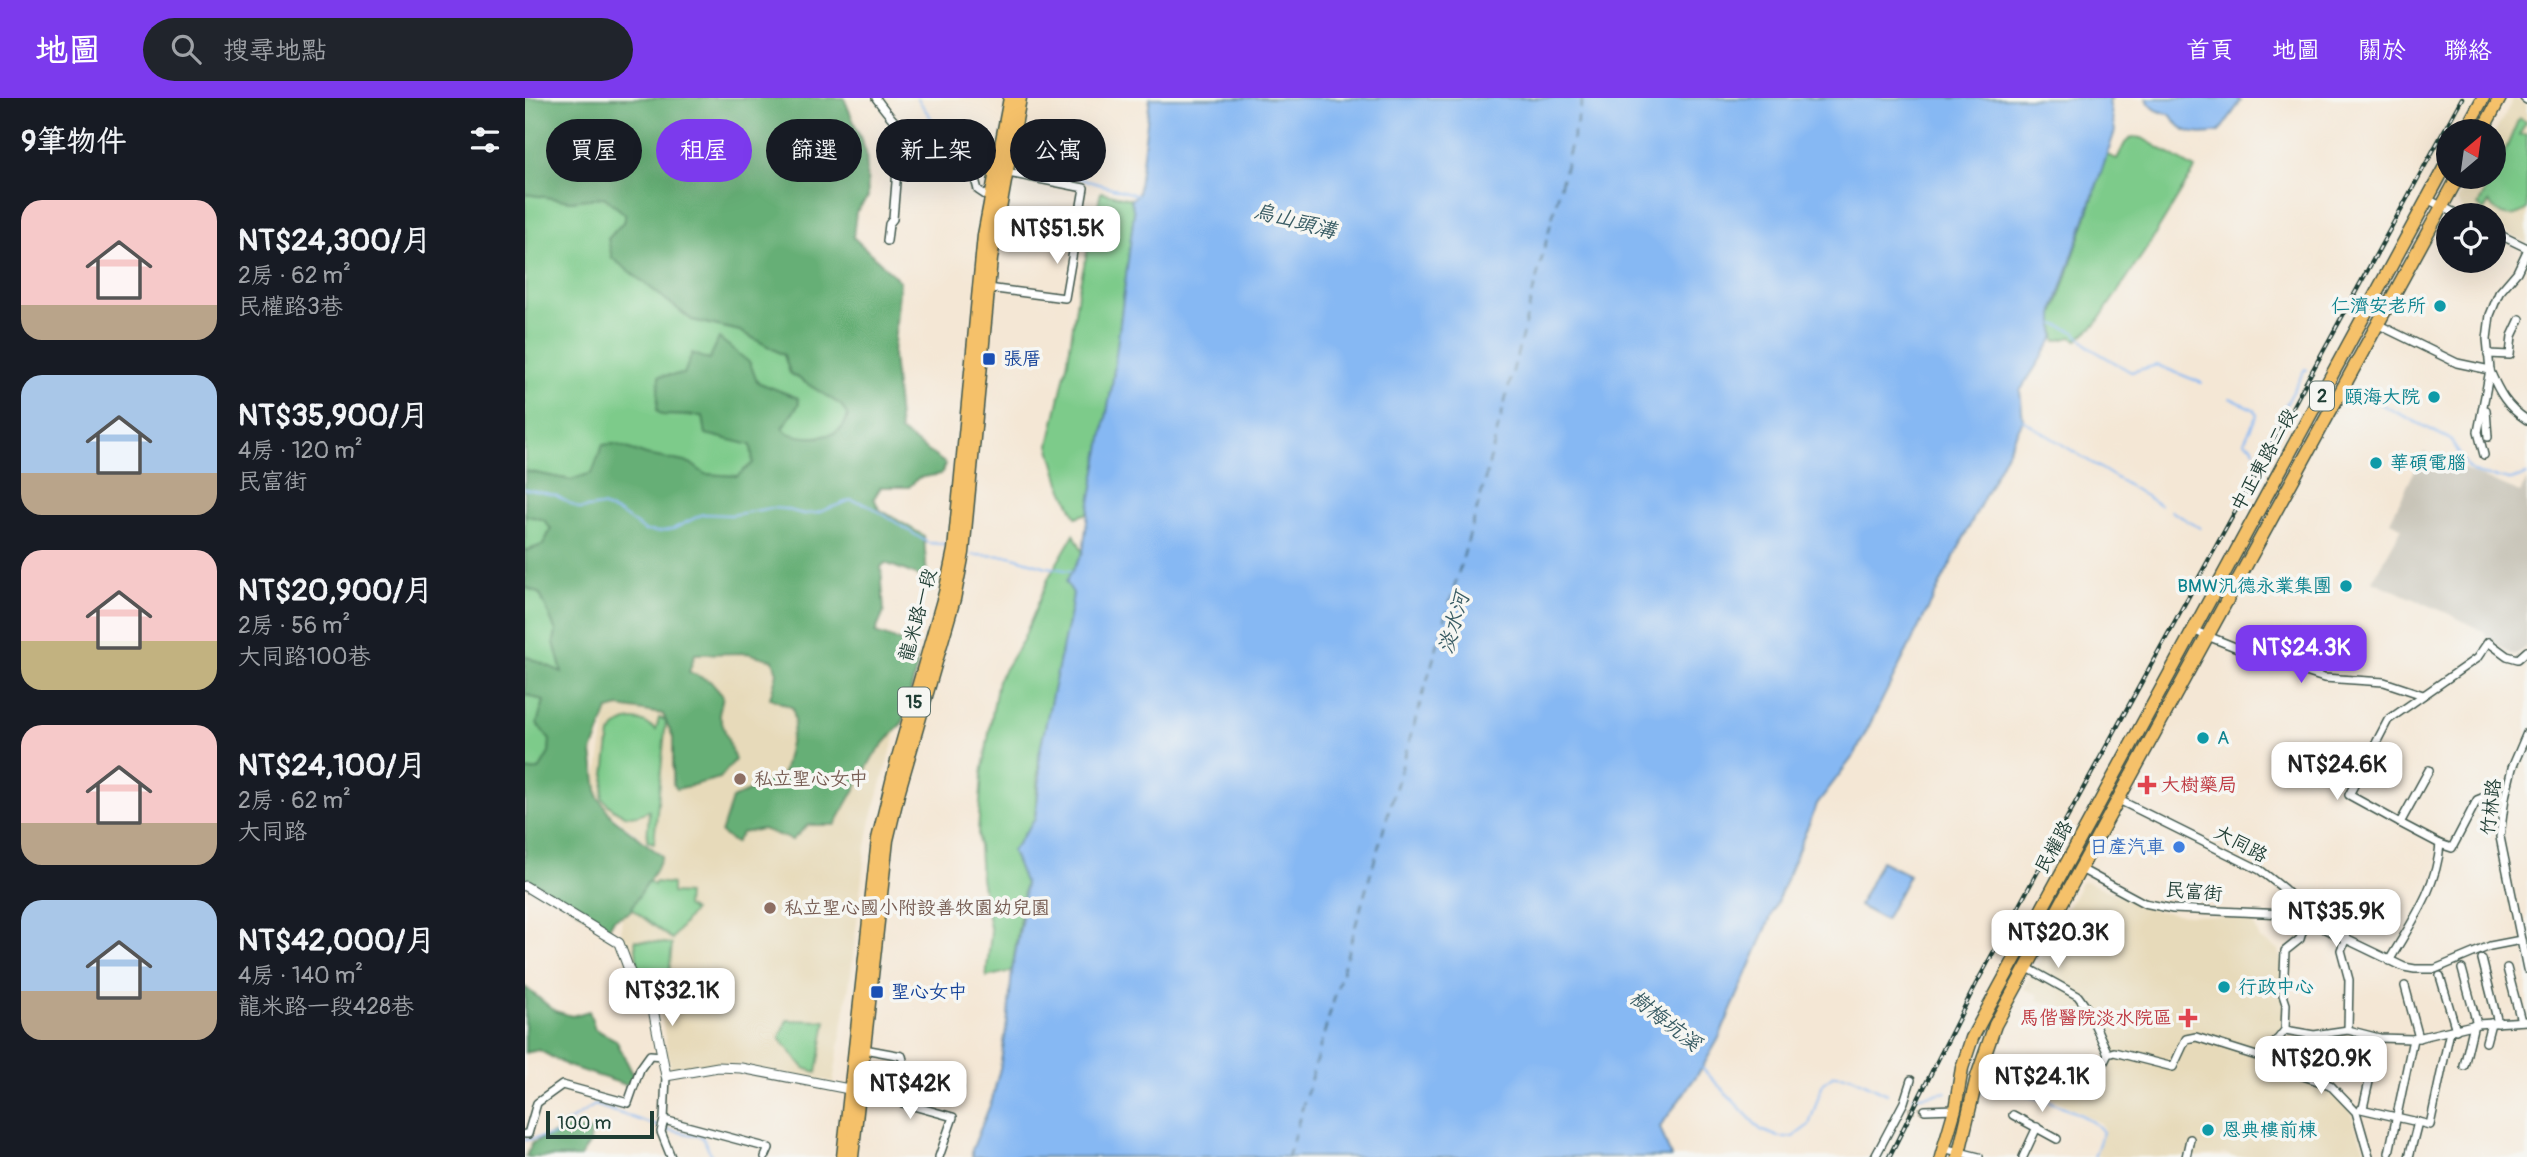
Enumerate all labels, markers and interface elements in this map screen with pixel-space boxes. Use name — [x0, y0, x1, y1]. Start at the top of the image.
search box — [143, 18, 633, 81]
text: 地圖 — [35, 30, 101, 71]
icon: search — [167, 30, 205, 68]
text: 搜尋地點 — [223, 35, 327, 67]
text: 首頁 — [2186, 36, 2234, 65]
text: 地圖 — [2272, 36, 2320, 65]
text: 關於 — [2358, 36, 2406, 65]
text: 聯絡 — [2444, 36, 2492, 65]
chip: 買屋 — [546, 119, 642, 182]
chip: 租屋 — [656, 119, 752, 182]
chip: 篩選 — [766, 119, 862, 182]
chip: 新上架 — [876, 119, 996, 182]
chip: 公寓 — [1010, 119, 1106, 182]
north arrow — [2436, 119, 2506, 189]
map controls — [2436, 119, 2506, 273]
icon: filters — [466, 121, 504, 159]
text: 9筆物件 — [21, 123, 126, 160]
water label: 烏山頭溝 — [1251, 197, 1341, 245]
button: locate — [2436, 203, 2506, 273]
pin: NT$51.5K — [985, 206, 1129, 266]
text: NT$51.5K — [1010, 214, 1104, 243]
text: NT$24,300/月 — [238, 222, 431, 259]
icon: home — [77, 228, 161, 312]
text: 2房 · 62 m² — [238, 261, 351, 290]
text: 民權路3巷 — [238, 292, 343, 321]
place label: 仁濟安老所 — [2331, 294, 2426, 318]
marker: 仁濟安老所 — [2432, 298, 2448, 314]
place label: 張厝 — [1003, 347, 1041, 371]
marker: 張厝 — [981, 351, 997, 367]
road number: 2 — [2310, 382, 2334, 410]
place label: 頤海大院 — [2344, 385, 2420, 409]
marker: 頤海大院 — [2426, 389, 2442, 405]
text: NT$35,900/月 — [238, 397, 429, 434]
icon: home — [77, 403, 161, 487]
street label: 中正東路二段 — [2226, 404, 2302, 516]
text: 4房 · 120 m² — [238, 436, 363, 465]
place label: 華碩電腦 — [2390, 451, 2466, 475]
marker: 華碩電腦 — [2368, 455, 2384, 471]
text: 民富街 — [238, 467, 307, 496]
street label: 龍米路一段 — [894, 566, 942, 664]
text: NT$20,900/月 — [238, 572, 433, 609]
place label: BMW汎德永業集團 — [2177, 574, 2332, 598]
icon: home — [77, 578, 161, 662]
marker: BMW汎德永業集團 — [2338, 578, 2354, 594]
water label: 淡水河 — [1432, 586, 1476, 657]
text: 2房 · 56 m² — [238, 611, 350, 640]
pin: NT$24.3K — [2229, 626, 2373, 685]
text: NT$24.3K — [2252, 633, 2350, 662]
text: 大同路100巷 — [238, 642, 370, 671]
road number: 15 — [898, 688, 930, 716]
place label: A — [2217, 726, 2229, 750]
marker: A — [2195, 730, 2211, 746]
pin: NT$24.6K — [2265, 742, 2409, 802]
text: NT$24,100/月 — [238, 747, 426, 784]
text: NT$24.6K — [2287, 750, 2387, 779]
icon: home — [77, 753, 161, 837]
place label: 私立聖心女中 — [754, 767, 868, 791]
marker: 私立聖心女中 — [732, 771, 748, 787]
place label: 大樹藥局 — [2161, 773, 2237, 797]
marker: 大樹藥局 — [2139, 777, 2155, 793]
street label: 竹林路 — [2476, 777, 2506, 837]
text: 2房 · 62 m² — [238, 786, 351, 815]
street label: 民權路 — [2030, 816, 2078, 878]
text: 大同路 — [238, 817, 307, 846]
street label: 大同路 — [2210, 820, 2272, 868]
place label: 日產汽車 — [2089, 835, 2165, 859]
marker: 日產汽車 — [2171, 839, 2187, 855]
street label: 民富街 — [2165, 878, 2223, 906]
pin: NT$35.9K — [2264, 890, 2408, 949]
place label: 私立聖心國小附設善牧園幼兒園 — [784, 896, 1050, 920]
text: NT$35.9K — [2288, 897, 2384, 926]
marker: 私立聖心國小附設善牧園幼兒園 — [762, 900, 778, 916]
pin: NT$20.3K — [1986, 910, 2130, 970]
text: NT$20.3K — [2007, 918, 2109, 947]
text: NT$42,000/月 — [238, 922, 435, 959]
icon: home — [77, 928, 161, 1012]
text: 4房 · 140 m² — [238, 961, 363, 990]
pin: NT$32.1K — [600, 968, 744, 1028]
place label: 行政中心 — [2238, 975, 2314, 999]
text: NT$32.1K — [625, 976, 719, 1005]
marker: 行政中心 — [2216, 979, 2232, 995]
place label: 聖心女中 — [891, 980, 967, 1004]
marker: 聖心女中 — [869, 984, 885, 1000]
water label: 樹梅坑溪 — [1624, 985, 1707, 1058]
text: 龍米路一段428巷 — [238, 992, 414, 1021]
place label: 馬偕醫院淡水院區 — [2020, 1006, 2172, 1030]
marker: 馬偕醫院淡水院區 — [2178, 1008, 2198, 1028]
pin: NT$20.9K — [2249, 1037, 2393, 1096]
text: NT$20.9K — [2271, 1044, 2371, 1073]
pin: NT$24.1K — [1970, 1054, 2114, 1114]
pin: NT$42K — [853, 1062, 967, 1121]
text: NT$24.1K — [1995, 1062, 2089, 1091]
text: NT$42K — [870, 1069, 950, 1098]
scale bar — [546, 1108, 655, 1140]
text: 100 m — [557, 1111, 611, 1135]
place label: 恩典樓前棟 — [2222, 1118, 2317, 1142]
marker: 恩典樓前棟 — [2200, 1122, 2216, 1138]

